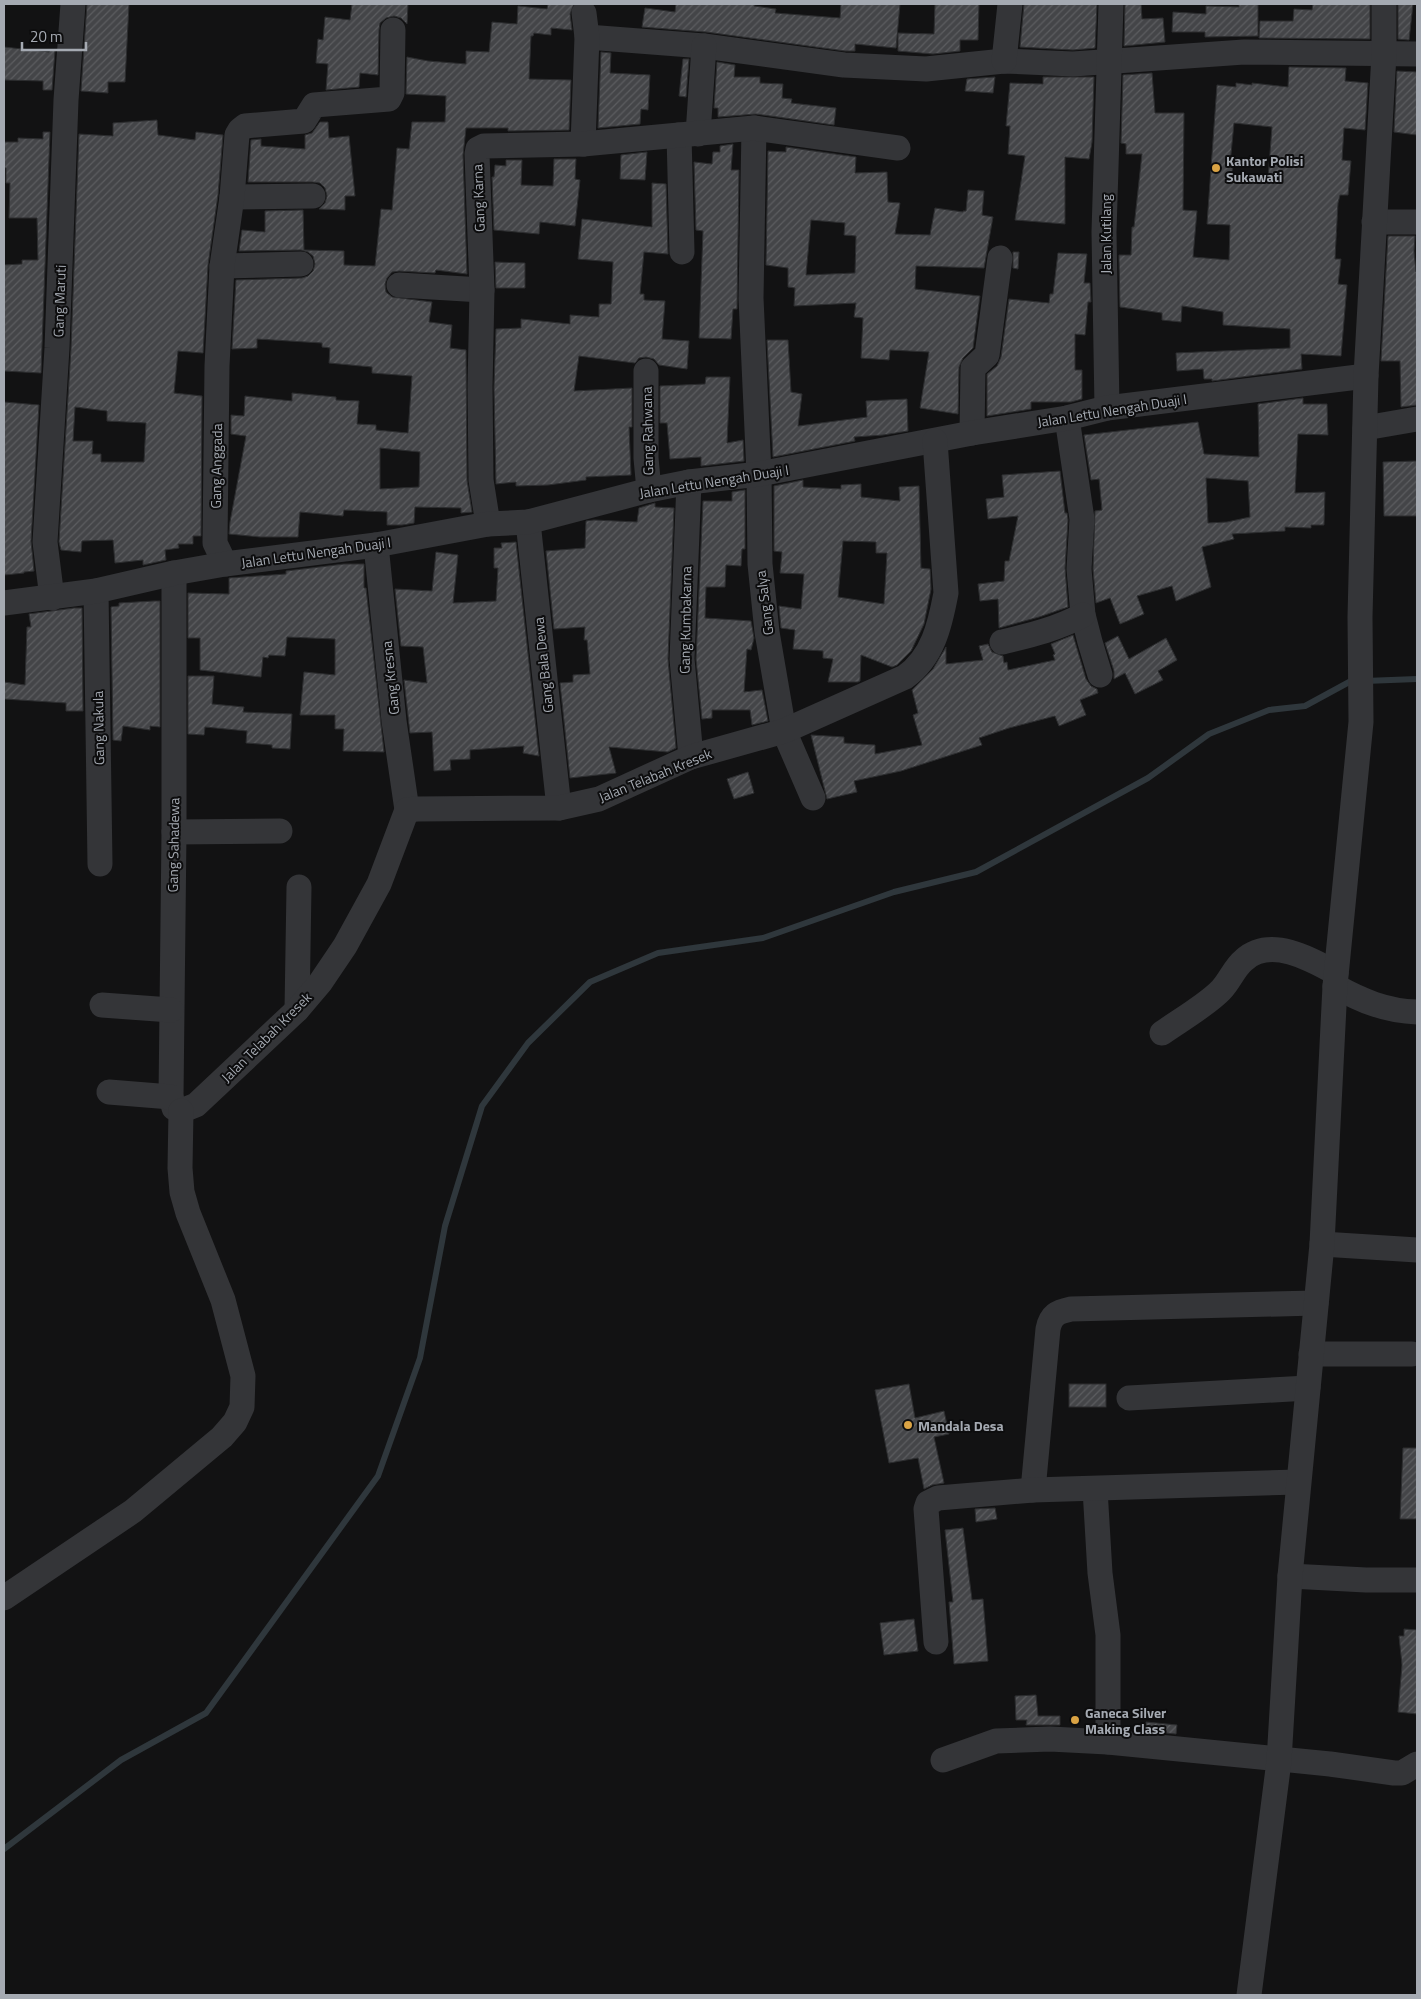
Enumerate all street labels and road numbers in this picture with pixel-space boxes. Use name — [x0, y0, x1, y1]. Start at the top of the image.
street label: Gang Karna — [466, 164, 490, 232]
street label: Jalan Kutilang — [1095, 194, 1116, 274]
street label: Gang Maruti — [47, 264, 71, 338]
street label: Gang Rahwana — [636, 386, 658, 476]
street label: Jalan Lettu Nengah Duaji I — [1036, 388, 1188, 432]
street label: Gang Anggada — [205, 423, 227, 509]
street label: Jalan Lettu Nengah Duaji I — [638, 459, 790, 503]
street label: Jalan Lettu Nengah Duaji I — [240, 531, 392, 573]
street label: Gang Kumbakarna — [674, 566, 696, 674]
street label: Gang Salya — [750, 570, 778, 636]
street label: Gang Bala Dewa — [528, 616, 558, 714]
street label: Gang Kresna — [376, 640, 404, 716]
street label: Gang Nakula — [87, 691, 109, 765]
street label: Jalan Telabah Kresek — [595, 743, 715, 807]
street label: Gang Sahadewa — [162, 798, 184, 892]
street label: Jalan Telabah Kresek — [216, 987, 316, 1087]

